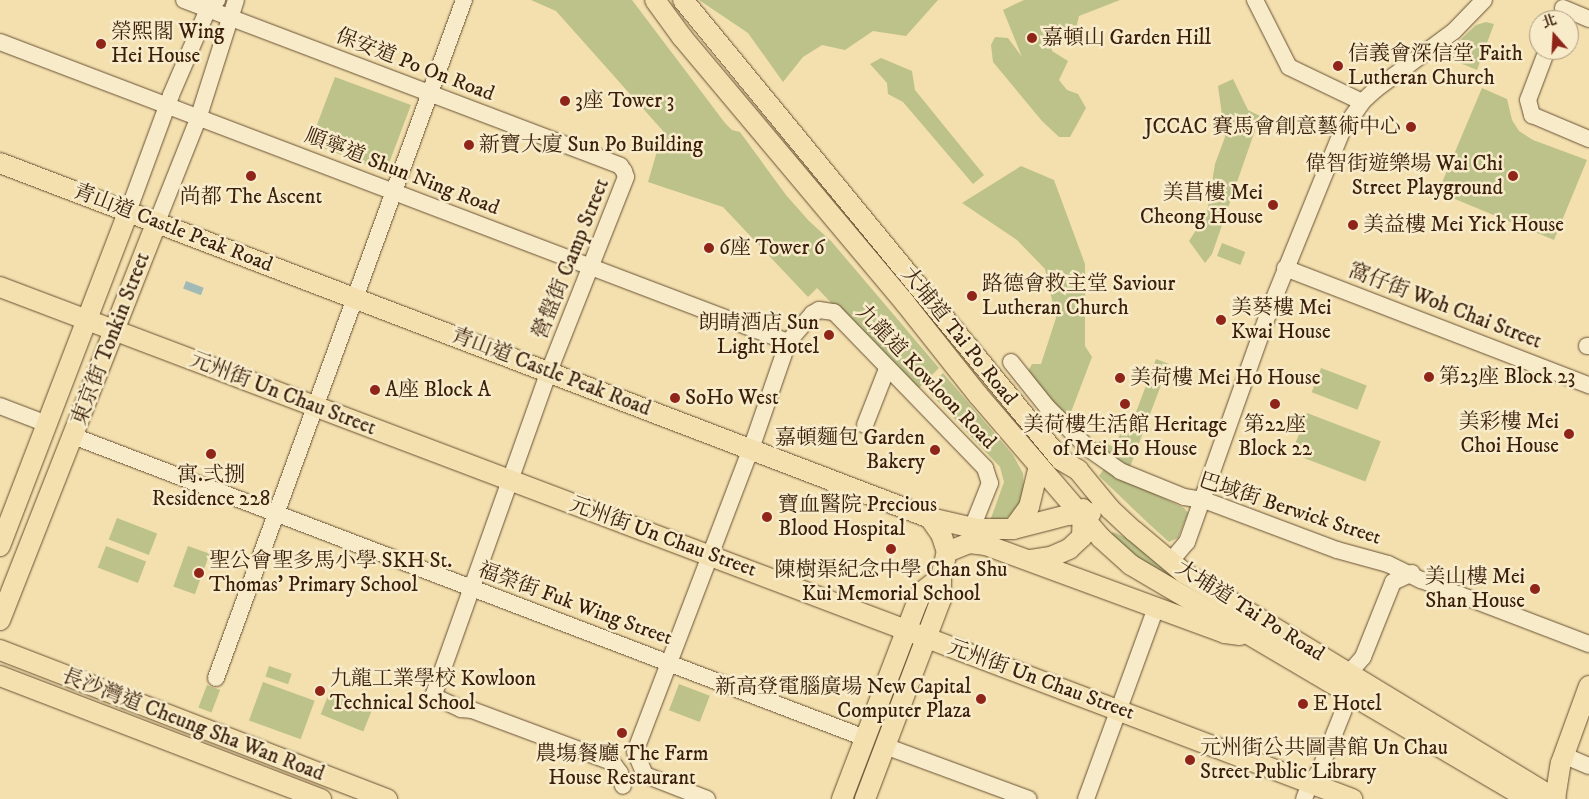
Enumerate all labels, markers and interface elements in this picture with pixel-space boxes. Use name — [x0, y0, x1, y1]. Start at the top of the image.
north arrow — [1529, 10, 1579, 60]
text: 北 — [1540, 11, 1559, 33]
place label: 榮熙閣 Wing Hei House — [111, 19, 224, 69]
street label: 保安道 Po On Road — [332, 23, 498, 107]
place label: 嘉頓山 Garden Hill — [1042, 25, 1211, 51]
marker: 嘉頓山 Garden Hill — [1026, 32, 1038, 44]
marker: 榮熙閣 Wing Hei House — [95, 38, 107, 50]
place label: 信義會深信堂 Faith Lutheran Church — [1348, 41, 1523, 91]
marker: 信義會深信堂 Faith Lutheran Church — [1332, 60, 1344, 72]
place label: 3座 Tower 3 — [575, 88, 674, 114]
marker: 3座 Tower 3 — [559, 95, 571, 107]
place label: JCCAC 賽馬會創意藝術中心 — [1144, 114, 1401, 140]
marker: JCCAC 賽馬會創意藝術中心 — [1405, 121, 1417, 133]
street label: 順寧道 Shun Ning Road — [301, 123, 503, 221]
place label: 新寶大廈 Sun Po Building — [479, 132, 703, 158]
marker: 新寶大廈 Sun Po Building — [463, 139, 475, 151]
place label: 偉智街遊樂場 Wai Chi Street Playground — [1305, 151, 1503, 201]
marker: 尚都 The Ascent — [245, 170, 257, 182]
marker: 偉智街遊樂場 Wai Chi Street Playground — [1507, 170, 1519, 182]
street label: 營盤街 Camp Street — [527, 175, 615, 343]
street label: 青山道 Castle Peak Road — [70, 178, 276, 278]
place label: 美菖樓 Mei Cheong House — [1140, 180, 1263, 230]
place label: 尚都 The Ascent — [180, 184, 322, 210]
marker: 美菖樓 Mei Cheong House — [1267, 199, 1279, 211]
place label: 美益樓 Mei Yick House — [1363, 212, 1564, 238]
marker: 美益樓 Mei Yick House — [1347, 219, 1359, 231]
place label: 6座 Tower 6 — [719, 235, 825, 261]
marker: 6座 Tower 6 — [703, 242, 715, 254]
street label: 東京街 Tonkin Street — [66, 249, 156, 429]
street label: 窩仔街 Woh Chai Street — [1345, 258, 1545, 354]
street label: 大埔道 Tai Po Road — [896, 262, 1022, 410]
place label: 路德會救主堂 Saviour Lutheran Church — [982, 271, 1175, 321]
marker: 路德會救主堂 Saviour Lutheran Church — [966, 290, 978, 302]
place label: 美葵樓 Mei Kwai House — [1231, 295, 1332, 345]
street label: 九龍道 Kowloon Road — [851, 300, 1001, 454]
place label: 朗晴酒店 Sun Light Hotel — [698, 310, 819, 360]
marker: 美葵樓 Mei Kwai House — [1215, 314, 1227, 326]
street label: 青山道 Castle Peak Road — [448, 322, 654, 422]
marker: 朗晴酒店 Sun Light Hotel — [823, 329, 835, 341]
street label: 元州街 Un Chau Street — [187, 347, 379, 441]
place label: 第23座 Block 23 — [1439, 364, 1575, 390]
place label: 美荷樓 Mei Ho House — [1130, 365, 1320, 391]
marker: 第23座 Block 23 — [1423, 371, 1435, 383]
marker: 美荷樓 Mei Ho House — [1114, 372, 1126, 384]
place label: A座 Block A — [385, 377, 491, 403]
marker: A座 Block A — [369, 384, 381, 396]
place label: SoHo West — [685, 385, 779, 411]
marker: SoHo West — [669, 392, 681, 404]
marker: 美荷樓生活館 Heritage of Mei Ho House — [1119, 398, 1131, 410]
marker: 第22座 Block 22 — [1269, 398, 1281, 410]
place label: 美彩樓 Mei Choi House — [1458, 409, 1559, 459]
place label: 美荷樓生活館 Heritage of Mei Ho House — [1023, 412, 1227, 462]
place label: 第22座 Block 22 — [1238, 412, 1312, 462]
place label: 嘉頓麵包 Garden Bakery — [775, 425, 925, 475]
marker: 美彩樓 Mei Choi House — [1563, 428, 1575, 440]
marker: 嘉頓麵包 Garden Bakery — [929, 444, 941, 456]
marker: 寓.弍捌 Residence 228 — [205, 448, 217, 460]
place label: 寓.弍捌 Residence 228 — [152, 462, 270, 512]
street label: 巴域街 Berwick Street — [1196, 468, 1384, 550]
street label: 元州街 Un Chau Street — [566, 491, 760, 583]
place label: 寶血醫院 Precious Blood Hospital — [778, 492, 937, 542]
marker: 寶血醫院 Precious Blood Hospital — [760, 510, 774, 524]
marker: 陳樹渠紀念中學 Chan Shu Kui Memorial School — [885, 543, 897, 555]
place label: 聖公會聖多馬小學 SKH St. Thomas' Primary School — [209, 548, 452, 598]
street label: 大埔道 Tai Po Road — [1171, 555, 1329, 667]
street label: 福榮街 Fuk Wing Street — [474, 557, 676, 651]
place label: 陳樹渠紀念中學 Chan Shu Kui Memorial School — [775, 557, 1007, 607]
place label: 美山樓 Mei Shan House — [1424, 564, 1525, 614]
marker: 聖公會聖多馬小學 SKH St. Thomas' Primary School — [193, 567, 205, 579]
marker: 美山樓 Mei Shan House — [1529, 583, 1541, 595]
street label: 元州街 Un Chau Street — [944, 634, 1138, 726]
street label: 長沙灣道 Cheung Sha Wan Road — [58, 663, 328, 787]
place label: 九龍工業學校 Kowloon Technical School — [330, 666, 536, 716]
place label: 新高登電腦廣場 New Capital Computer Plaza — [715, 674, 971, 724]
marker: 九龍工業學校 Kowloon Technical School — [314, 685, 326, 697]
place label: E Hotel — [1313, 691, 1382, 717]
marker: 新高登電腦廣場 New Capital Computer Plaza — [975, 693, 987, 705]
marker: E Hotel — [1297, 698, 1309, 710]
marker: 農塲餐廳 The Farm House Restaurant — [616, 727, 628, 739]
place label: 元州街公共圖書館 Un Chau Street Public Library — [1200, 735, 1448, 785]
place label: 農塲餐廳 The Farm House Restaurant — [535, 741, 709, 791]
marker: 元州街公共圖書館 Un Chau Street Public Library — [1184, 754, 1196, 766]

